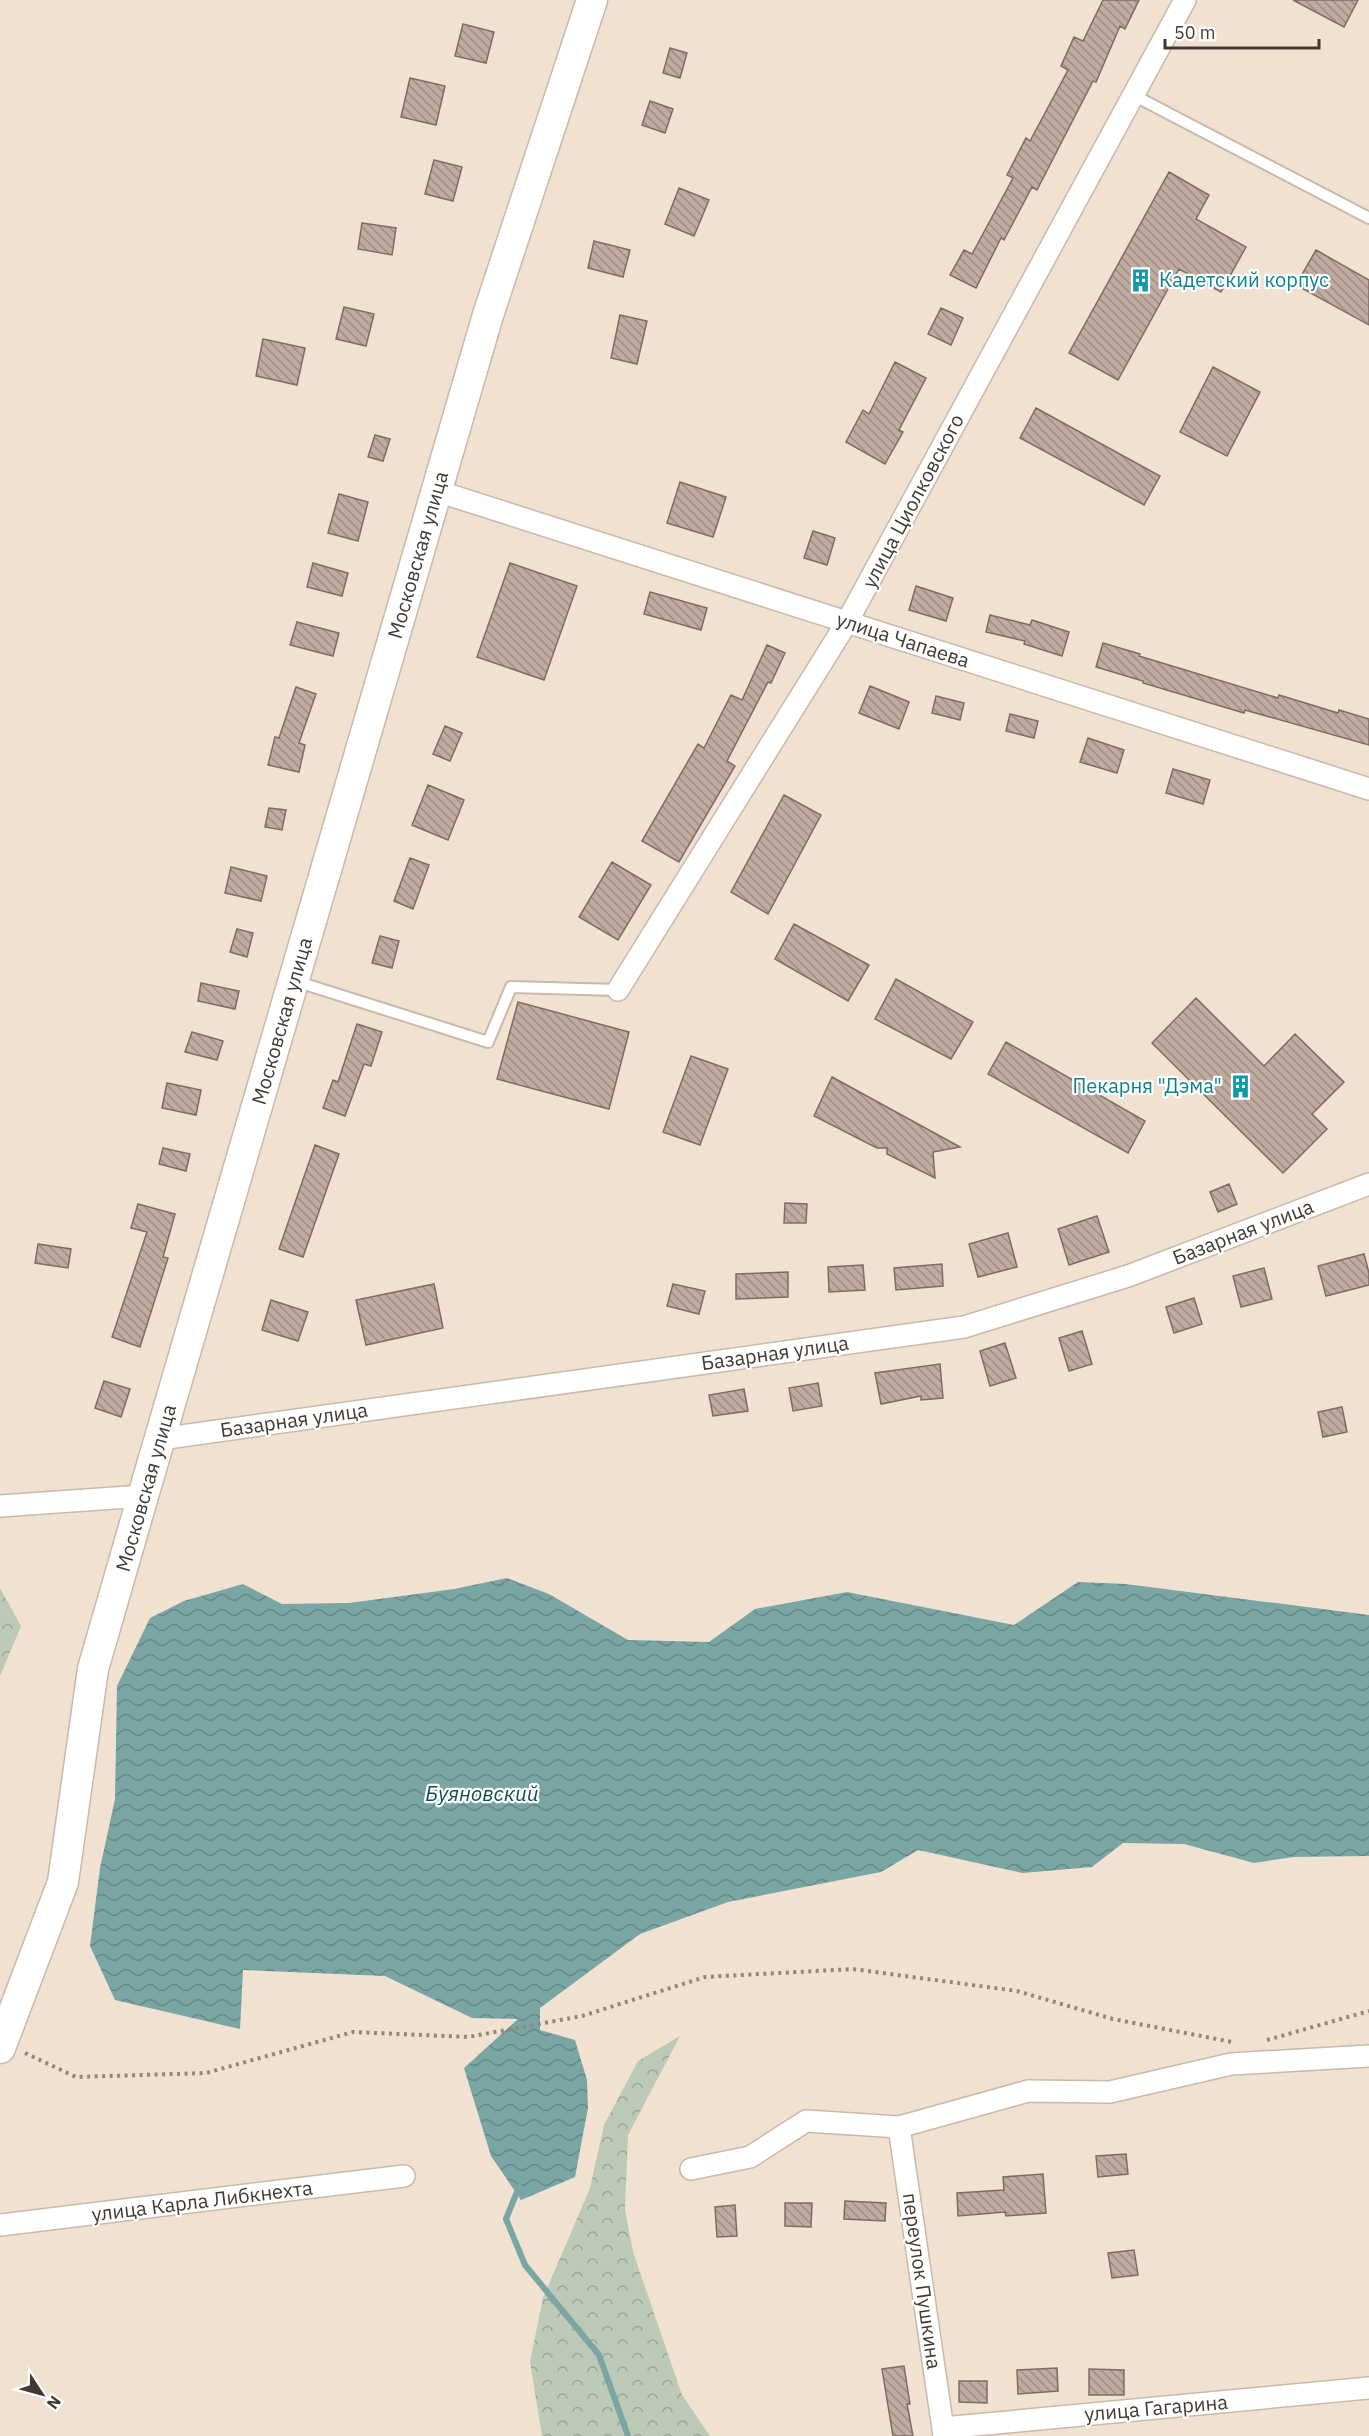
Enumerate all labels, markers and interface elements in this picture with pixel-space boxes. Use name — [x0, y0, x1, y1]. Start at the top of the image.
scale bar — [1165, 12, 1320, 50]
text: 50 m — [1174, 21, 1216, 44]
place label: Кадетский корпус — [1159, 266, 1329, 293]
building icon: Кадетский корпус — [1128, 267, 1154, 293]
street label: улица Циолковского — [855, 409, 970, 592]
street label: Московская улица — [381, 468, 454, 642]
street label: улица Чапаева — [833, 605, 974, 674]
street label: Московская улица — [245, 934, 318, 1108]
place label: Пекарня "Дэма" — [1073, 1072, 1222, 1099]
building icon: Пекарня "Дэма" — [1227, 1073, 1253, 1099]
street label: Базарная улица — [1168, 1192, 1317, 1271]
street label: Базарная улица — [699, 1329, 851, 1376]
street label: Базарная улица — [218, 1396, 370, 1443]
street label: Московская улица — [109, 1401, 182, 1575]
water label: Буяновский — [425, 1779, 539, 1807]
street label: улица Карла Либкнехта — [90, 2174, 314, 2227]
street label: переулок Пушкина — [897, 2191, 948, 2371]
north arrow — [12, 2364, 72, 2424]
street label: улица Гагарина — [1083, 2388, 1229, 2427]
text: N — [43, 2392, 66, 2413]

